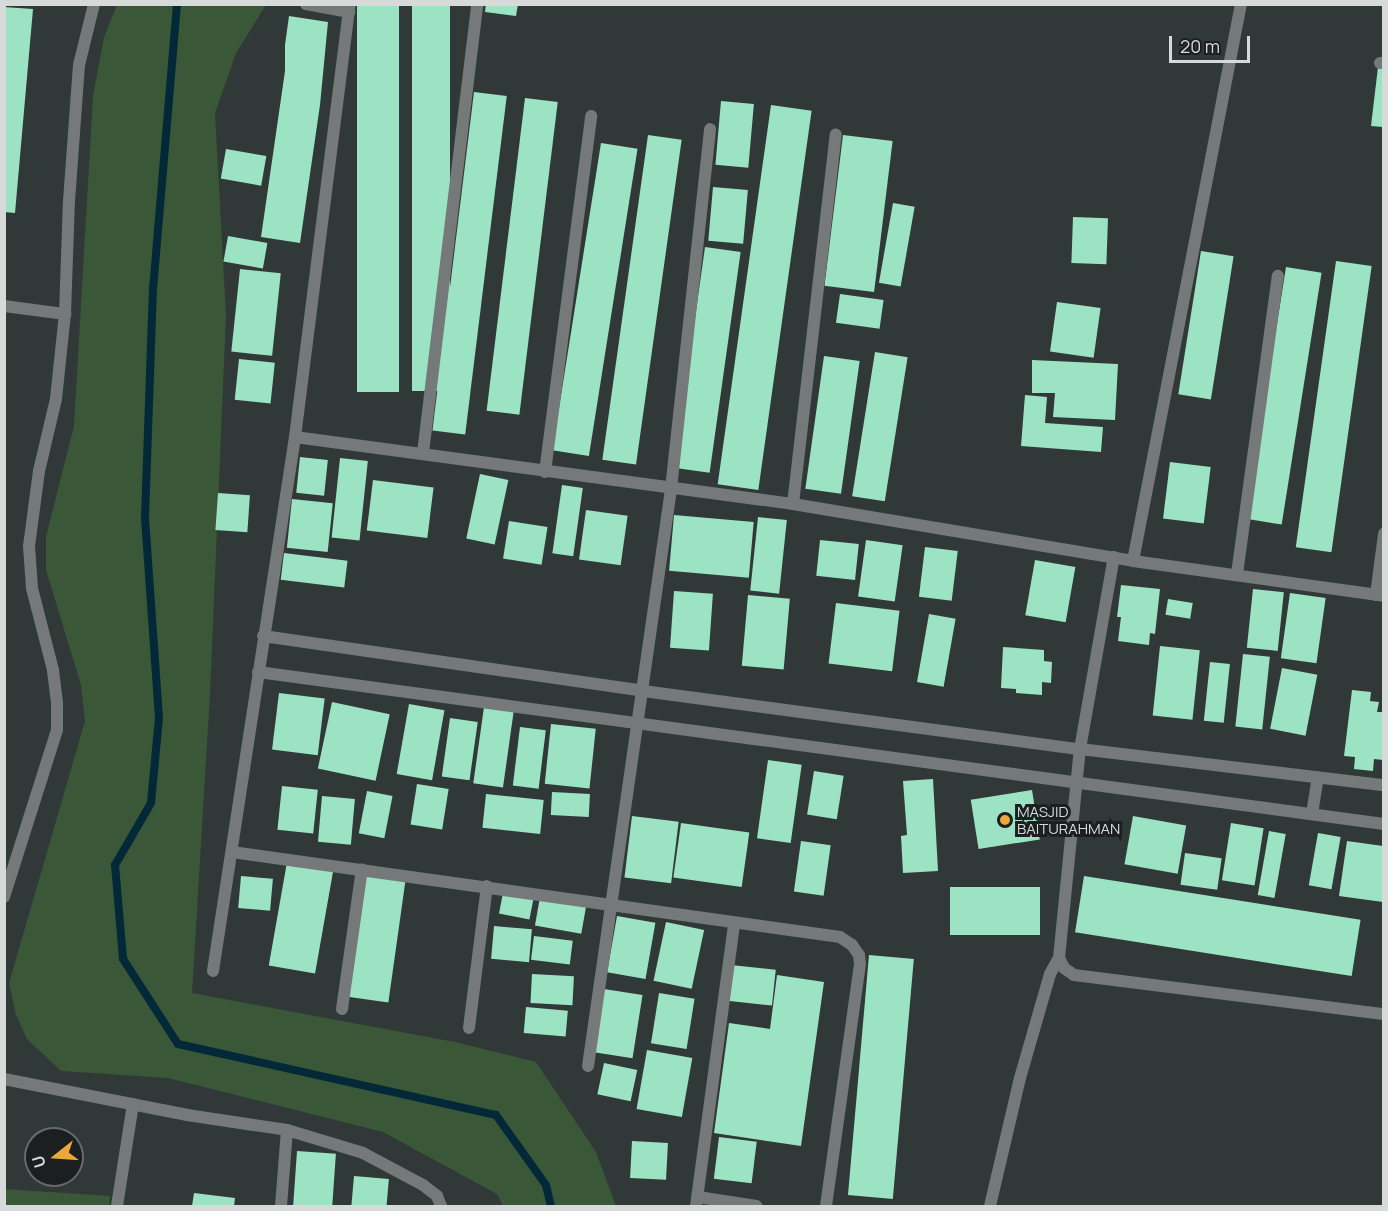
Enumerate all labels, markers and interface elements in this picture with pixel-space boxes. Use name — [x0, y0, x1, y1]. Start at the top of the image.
scale bar — [1172, 24, 1253, 62]
text: 20 m — [1180, 34, 1220, 58]
place label: MASJID BAITURAHMAN — [1017, 802, 1120, 837]
marker: MASJID BAITURAHMAN — [998, 813, 1012, 827]
north arrow — [24, 1127, 84, 1187]
text: U — [26, 1153, 51, 1170]

